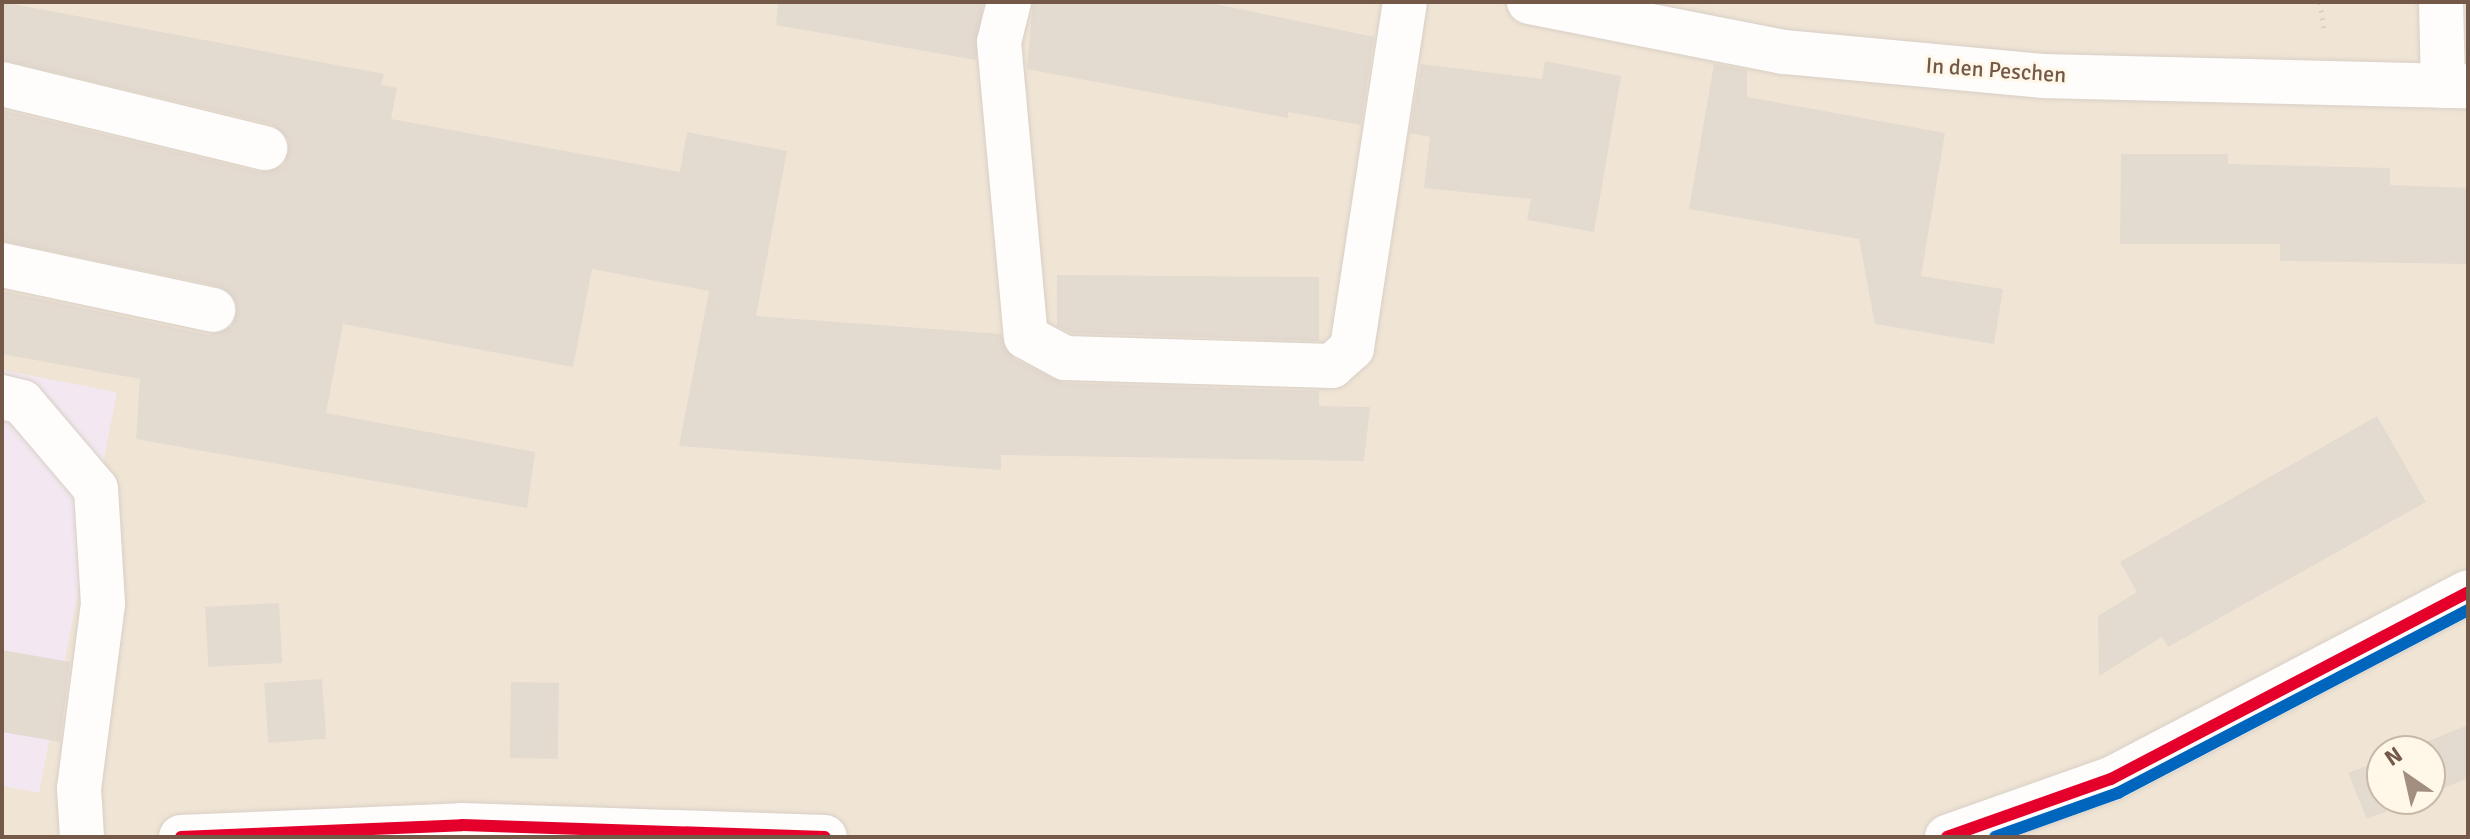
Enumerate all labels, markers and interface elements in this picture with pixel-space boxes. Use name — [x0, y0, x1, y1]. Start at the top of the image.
street label: In den Peschen — [1925, 52, 2067, 88]
north arrow — [2366, 735, 2446, 815]
text: N — [2380, 741, 2407, 772]

